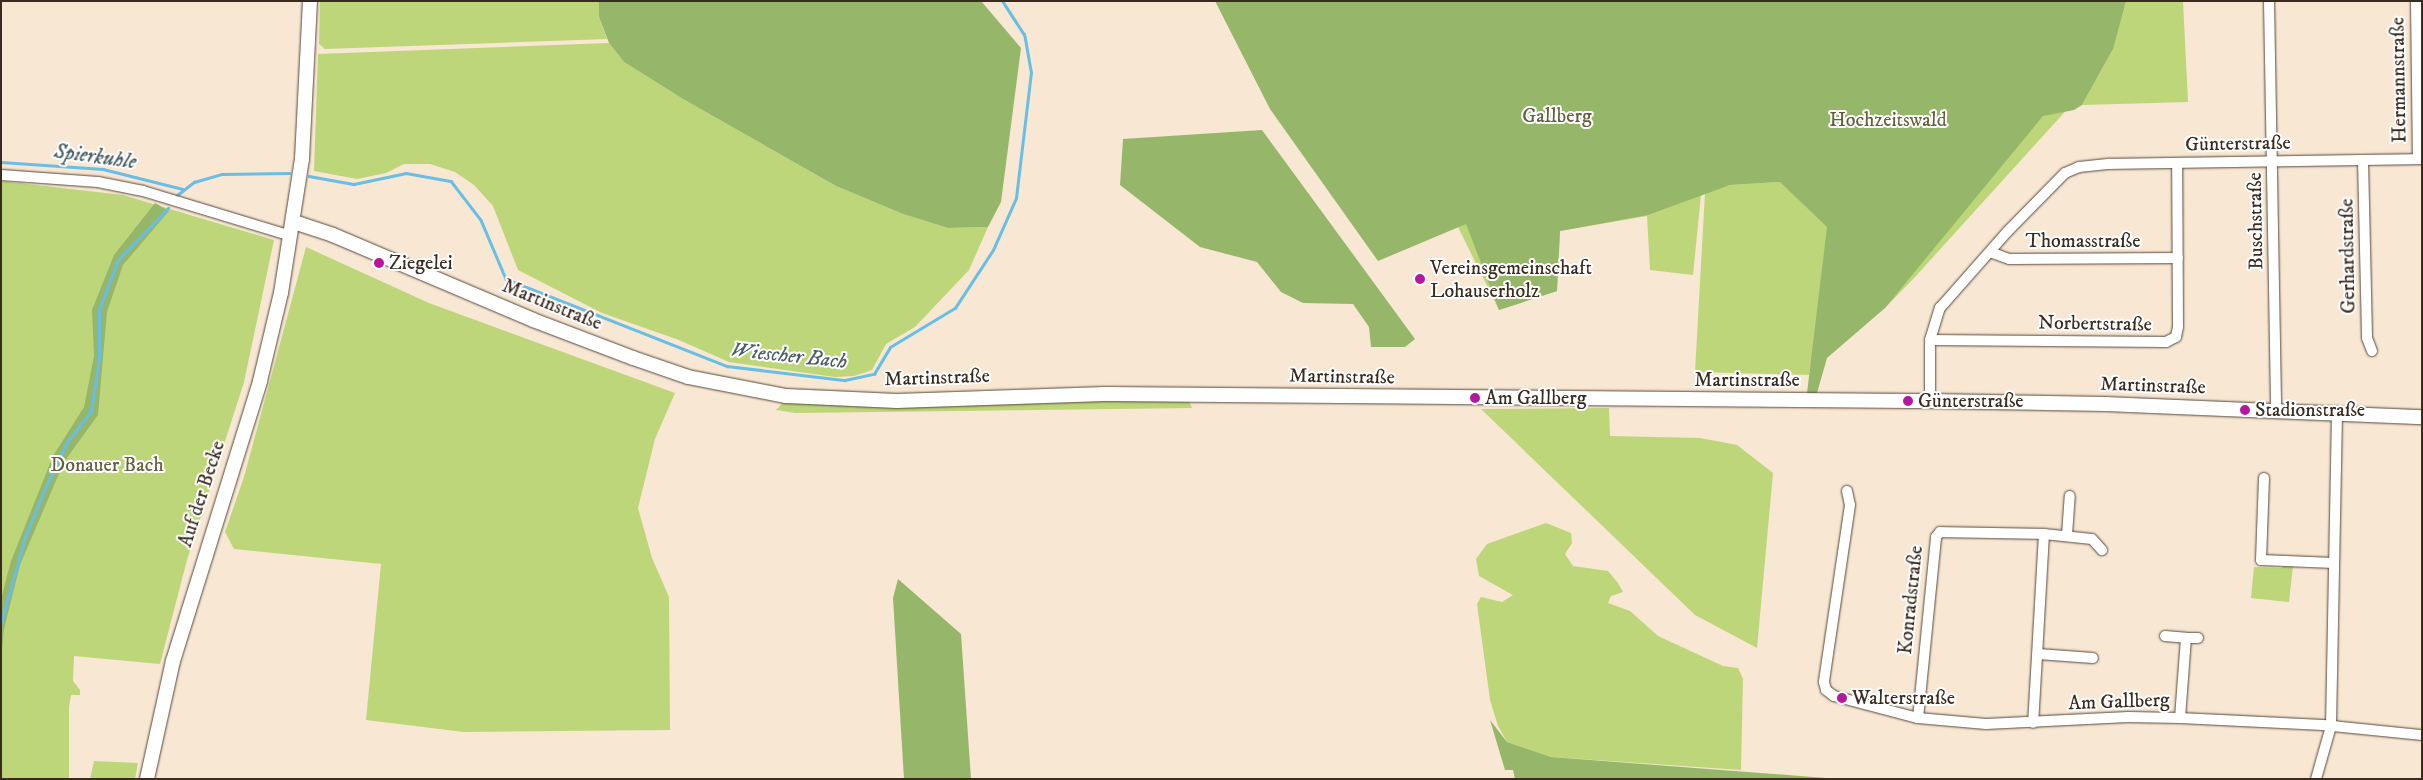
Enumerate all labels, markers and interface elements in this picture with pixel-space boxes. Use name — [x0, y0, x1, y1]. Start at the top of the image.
street label: Hermannstraße — [2386, 17, 2412, 143]
park label: Gallberg — [1522, 104, 1592, 128]
park label: Hochzeitswald — [1829, 108, 1947, 132]
street label: Günterstraße — [2185, 131, 2291, 157]
water label: Spierkuhle — [52, 139, 138, 175]
street label: Buschstraße — [2243, 172, 2269, 270]
street label: Gerhardstraße — [2335, 198, 2361, 314]
street label: Thomasstraße — [2026, 229, 2140, 253]
place label: Ziegelei — [389, 251, 453, 275]
place label: Vereinsgemeinschaft Lohauserholz — [1430, 256, 1592, 303]
marker: Ziegelei — [373, 257, 385, 269]
marker: Vereinsgemeinschaft Lohauserholz — [1414, 273, 1426, 285]
street label: Martinstraße — [499, 274, 605, 336]
street label: Norbertstraße — [2038, 311, 2152, 337]
water label: Wiescher Bach — [730, 337, 848, 375]
street label: Martinstraße — [884, 364, 990, 392]
street label: Martinstraße — [1289, 364, 1395, 390]
street label: Martinstraße — [1694, 368, 1800, 392]
street label: Martinstraße — [2100, 372, 2206, 400]
place label: Am Gallberg — [1485, 386, 1586, 410]
place label: Günterstraße — [1918, 389, 2024, 413]
marker: Am Gallberg — [1469, 392, 1481, 404]
marker: Günterstraße — [1902, 395, 1914, 407]
place label: Stadionstraße — [2255, 398, 2365, 422]
marker: Stadionstraße — [2239, 404, 2251, 416]
street label: Auf der Becke — [173, 438, 231, 550]
park label: Donauer Bach — [50, 453, 164, 477]
street label: Konradstraße — [1893, 544, 1929, 656]
place label: Walterstraße — [1852, 686, 1955, 710]
street label: Am Gallberg — [2068, 688, 2170, 716]
marker: Walterstraße — [1836, 692, 1848, 704]

